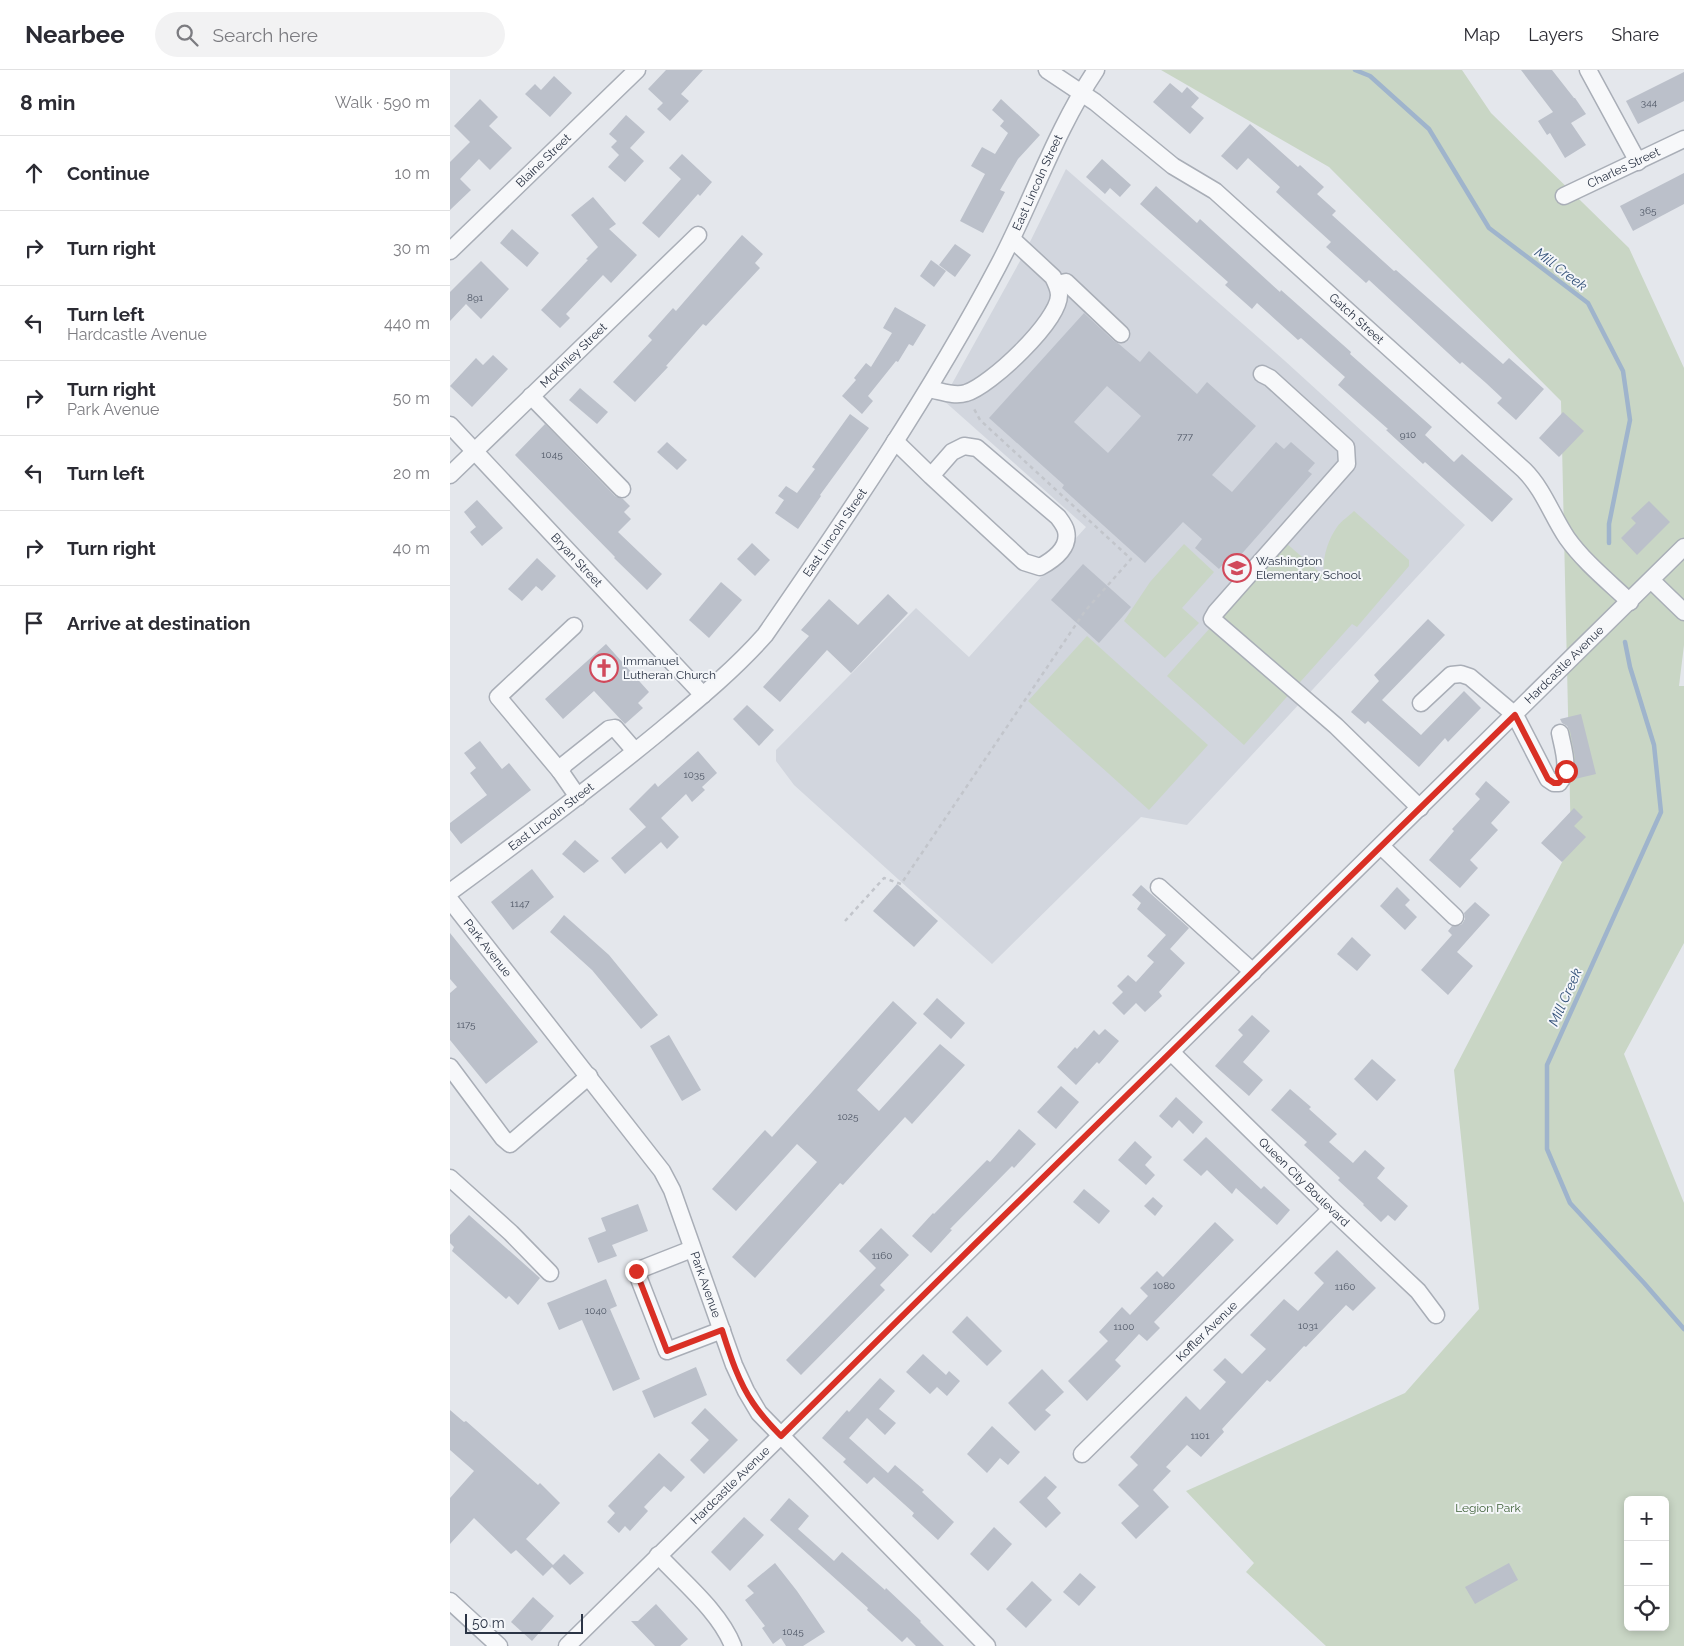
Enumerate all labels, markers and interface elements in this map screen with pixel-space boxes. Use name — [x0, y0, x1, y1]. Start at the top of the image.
search box — [155, 12, 505, 57]
text: Nearbee — [25, 20, 125, 49]
icon: search — [173, 21, 201, 49]
text: Search here — [213, 24, 318, 46]
text: Map — [1464, 24, 1500, 45]
text: Layers — [1528, 24, 1583, 45]
text: Share — [1611, 24, 1659, 45]
text: 8 min — [20, 90, 75, 115]
text: Walk · 590 m — [335, 93, 430, 112]
house number: 344 — [1641, 97, 1658, 108]
street label: Blaine Street — [513, 131, 574, 190]
street label: East Lincoln Street — [1010, 132, 1065, 233]
street label: Charles Street — [1585, 145, 1662, 191]
icon: ahead — [20, 159, 48, 187]
text: Continue — [67, 162, 150, 184]
text: 10 m — [395, 164, 430, 183]
house number: 365 — [1640, 205, 1657, 216]
icon: right — [20, 234, 48, 262]
text: Turn right — [67, 237, 156, 259]
text: 30 m — [393, 239, 430, 258]
water label: Mill Creek — [1532, 244, 1591, 294]
street label: Gatch Street — [1326, 290, 1387, 347]
house number: 891 — [467, 292, 484, 303]
text: Turn left — [67, 303, 144, 325]
icon: left — [20, 309, 48, 337]
text: 440 m — [384, 314, 430, 333]
street label: McKinley Street — [537, 320, 610, 391]
text: Hardcastle Avenue — [67, 325, 207, 344]
text: Turn right — [67, 378, 156, 400]
icon: right — [20, 384, 48, 412]
text: 50 m — [393, 389, 430, 408]
text: Park Avenue — [67, 400, 159, 419]
house number: 910 — [1400, 429, 1416, 440]
house number: 777 — [1177, 431, 1194, 442]
house number: 1045 — [541, 449, 563, 460]
icon: left — [20, 459, 48, 487]
text: Turn left — [67, 462, 144, 484]
text: 20 m — [393, 464, 430, 483]
street label: East Lincoln Street — [800, 486, 870, 580]
street label: Bryan Street — [548, 530, 605, 590]
icon: right — [20, 534, 48, 562]
text: Turn right — [67, 537, 156, 559]
text: 40 m — [393, 539, 430, 558]
school or university icon: Washington Elementary School — [1222, 553, 1252, 583]
place label: Washington Elementary School — [1256, 554, 1362, 582]
icon: arrive — [20, 609, 48, 637]
text: Arrive at destination — [67, 612, 251, 634]
street label: Hardcastle Avenue — [1522, 623, 1607, 707]
church icon: Immanuel Lutheran Church — [589, 653, 619, 683]
place label: Immanuel Lutheran Church — [623, 654, 716, 682]
route start — [1555, 760, 1578, 783]
house number: 1035 — [683, 769, 705, 780]
street label: East Lincoln Street — [506, 780, 597, 854]
house number: 1147 — [510, 898, 530, 909]
street label: Park Avenue — [461, 916, 514, 980]
water label: Mill Creek — [1545, 965, 1585, 1028]
house number: 1175 — [456, 1019, 476, 1030]
house number: 1025 — [837, 1111, 859, 1122]
street label: Queen City Boulevard — [1256, 1135, 1352, 1229]
street label: Park Avenue — [687, 1250, 724, 1320]
house number: 1160 — [872, 1250, 892, 1261]
route end — [625, 1260, 648, 1283]
house number: 1080 — [1153, 1280, 1175, 1291]
house number: 1160 — [1335, 1281, 1355, 1292]
street label: Koffler Avenue — [1173, 1298, 1240, 1364]
house number: 1040 — [585, 1305, 607, 1316]
house number: 1031 — [1298, 1320, 1319, 1331]
house number: 1100 — [1114, 1321, 1134, 1332]
house number: 1101 — [1191, 1430, 1210, 1441]
street label: Hardcastle Avenue — [688, 1444, 773, 1527]
map controls — [1624, 1496, 1669, 1631]
button: + — [1624, 1496, 1669, 1541]
park label: Legion Park — [1455, 1501, 1521, 1515]
button: − — [1624, 1541, 1669, 1586]
button: locate — [1624, 1586, 1669, 1631]
scale bar — [465, 1611, 582, 1634]
text: 50 m — [472, 1615, 505, 1631]
house number: 1045 — [782, 1626, 804, 1637]

